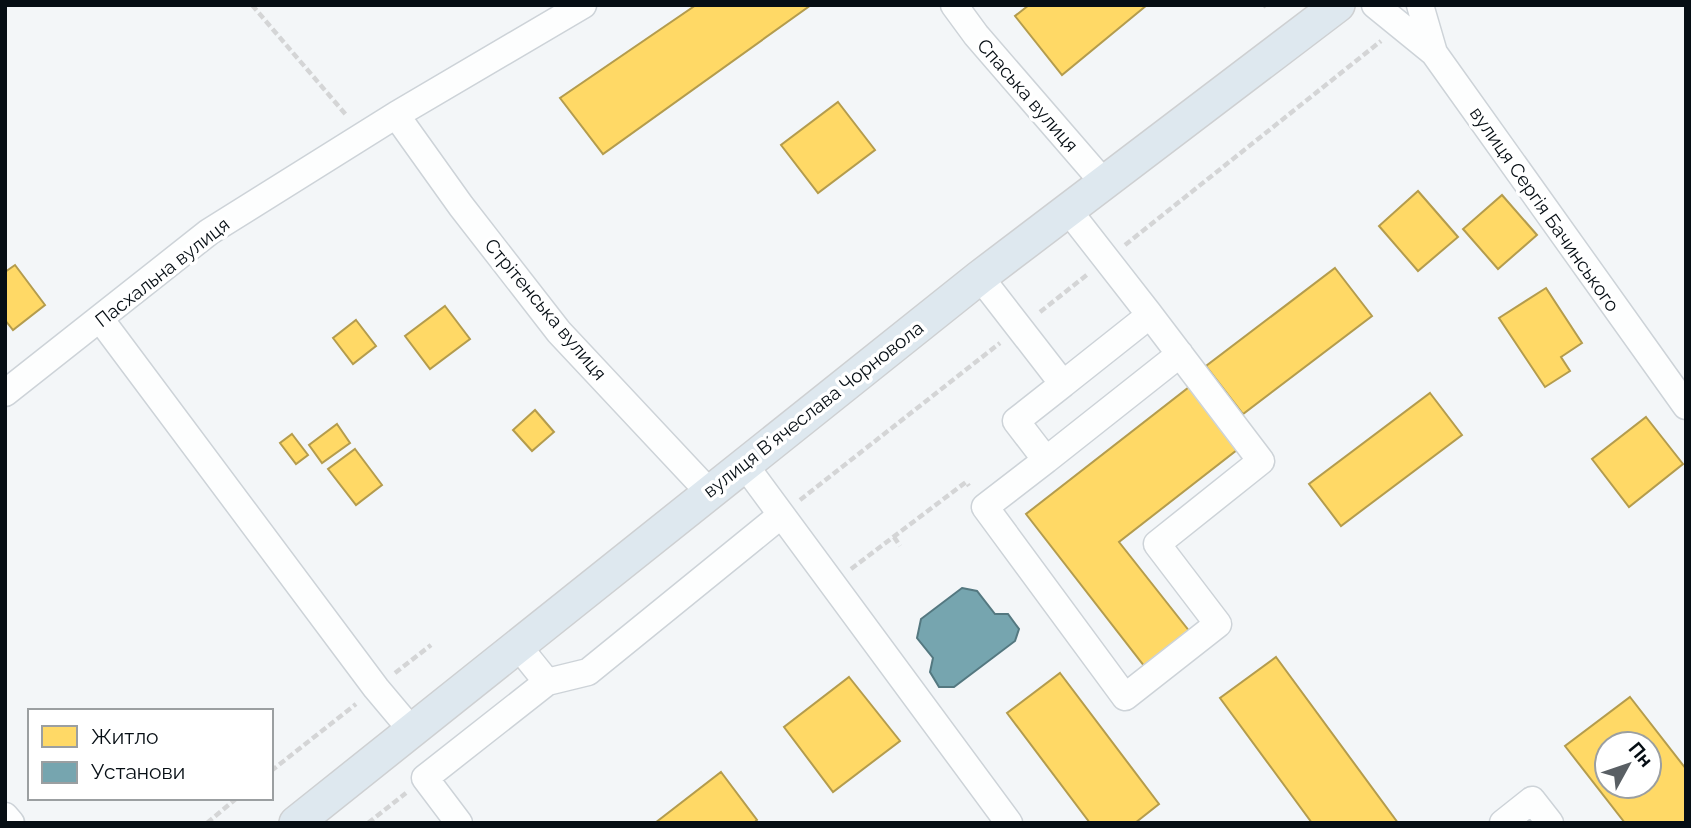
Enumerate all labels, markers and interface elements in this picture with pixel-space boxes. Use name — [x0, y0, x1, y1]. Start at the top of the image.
street label: Спаська вулиця — [973, 34, 1083, 156]
street label: вулиця Сергія Бачинського — [1466, 102, 1624, 316]
street label: Пасхальна вулиця — [91, 213, 233, 331]
street label: Стрітенська вулиця — [481, 234, 611, 384]
street label: вулиця Вʼячеслава Чорновола — [699, 316, 927, 502]
legend — [28, 709, 273, 800]
text: Житло — [91, 724, 159, 749]
north arrow — [1593, 730, 1663, 800]
text: Пн — [1624, 737, 1658, 771]
text: Установи — [91, 759, 185, 784]

